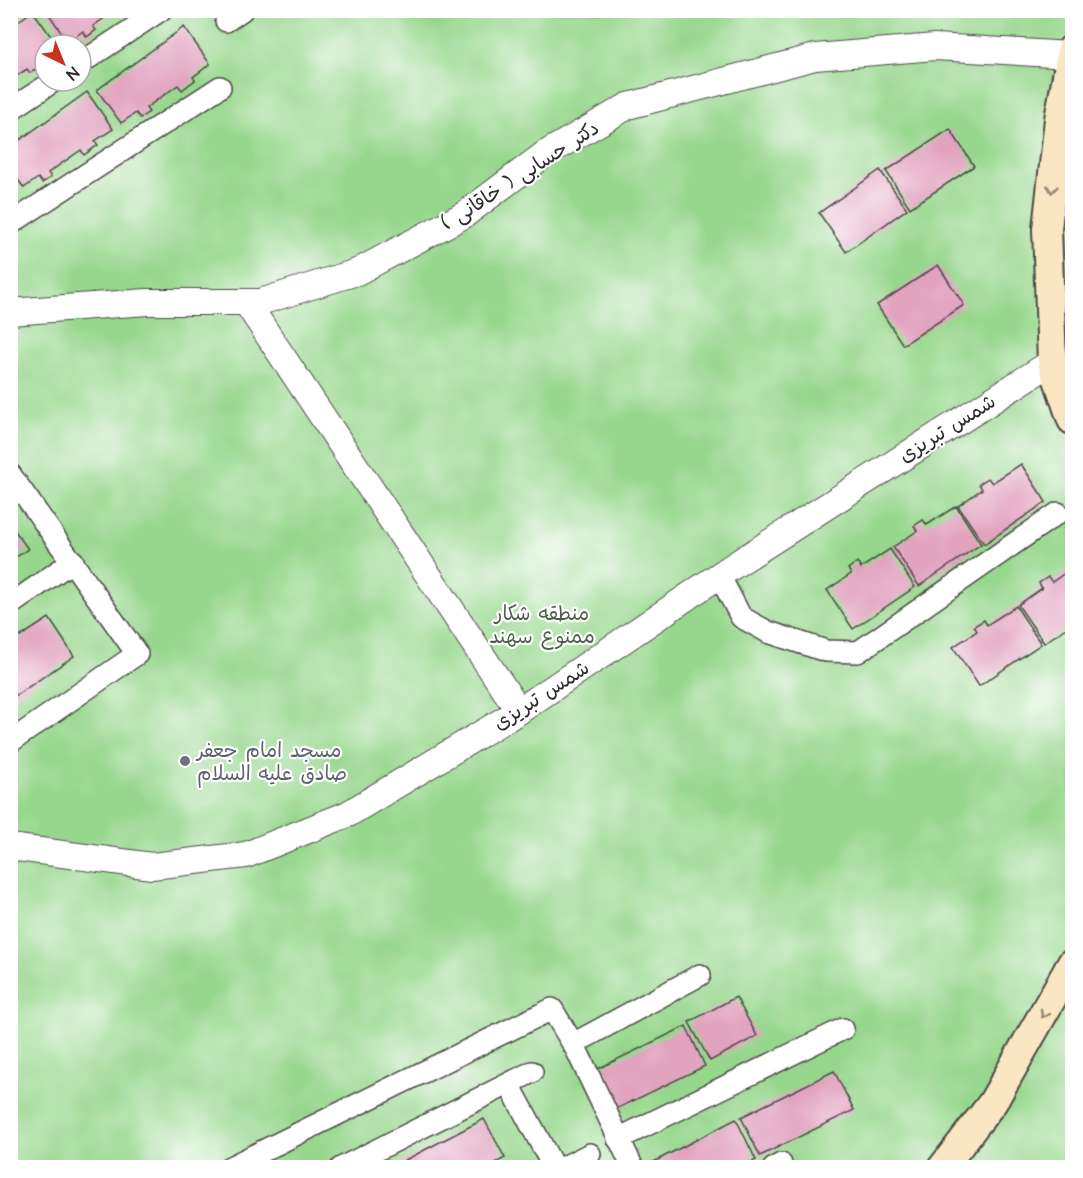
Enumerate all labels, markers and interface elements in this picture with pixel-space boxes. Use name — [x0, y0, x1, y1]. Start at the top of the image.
north arrow — [33, 33, 93, 93]
text: N — [61, 62, 84, 85]
street label: دکتر حسابی ( خاقانی ) — [436, 114, 605, 237]
one-way arrow — [1046, 185, 1059, 194]
street label: شمس تبریزی — [894, 388, 1001, 470]
park label: منطقه شکار ممنوع سهند — [489, 600, 595, 651]
street label: شمس تبریزی — [488, 654, 595, 737]
place label: مسجد امام جعفر صادق علیه السلام — [195, 737, 347, 788]
marker: مسجد امام جعفر صادق علیه السلام — [178, 754, 192, 768]
one-way arrow — [1039, 1007, 1051, 1018]

